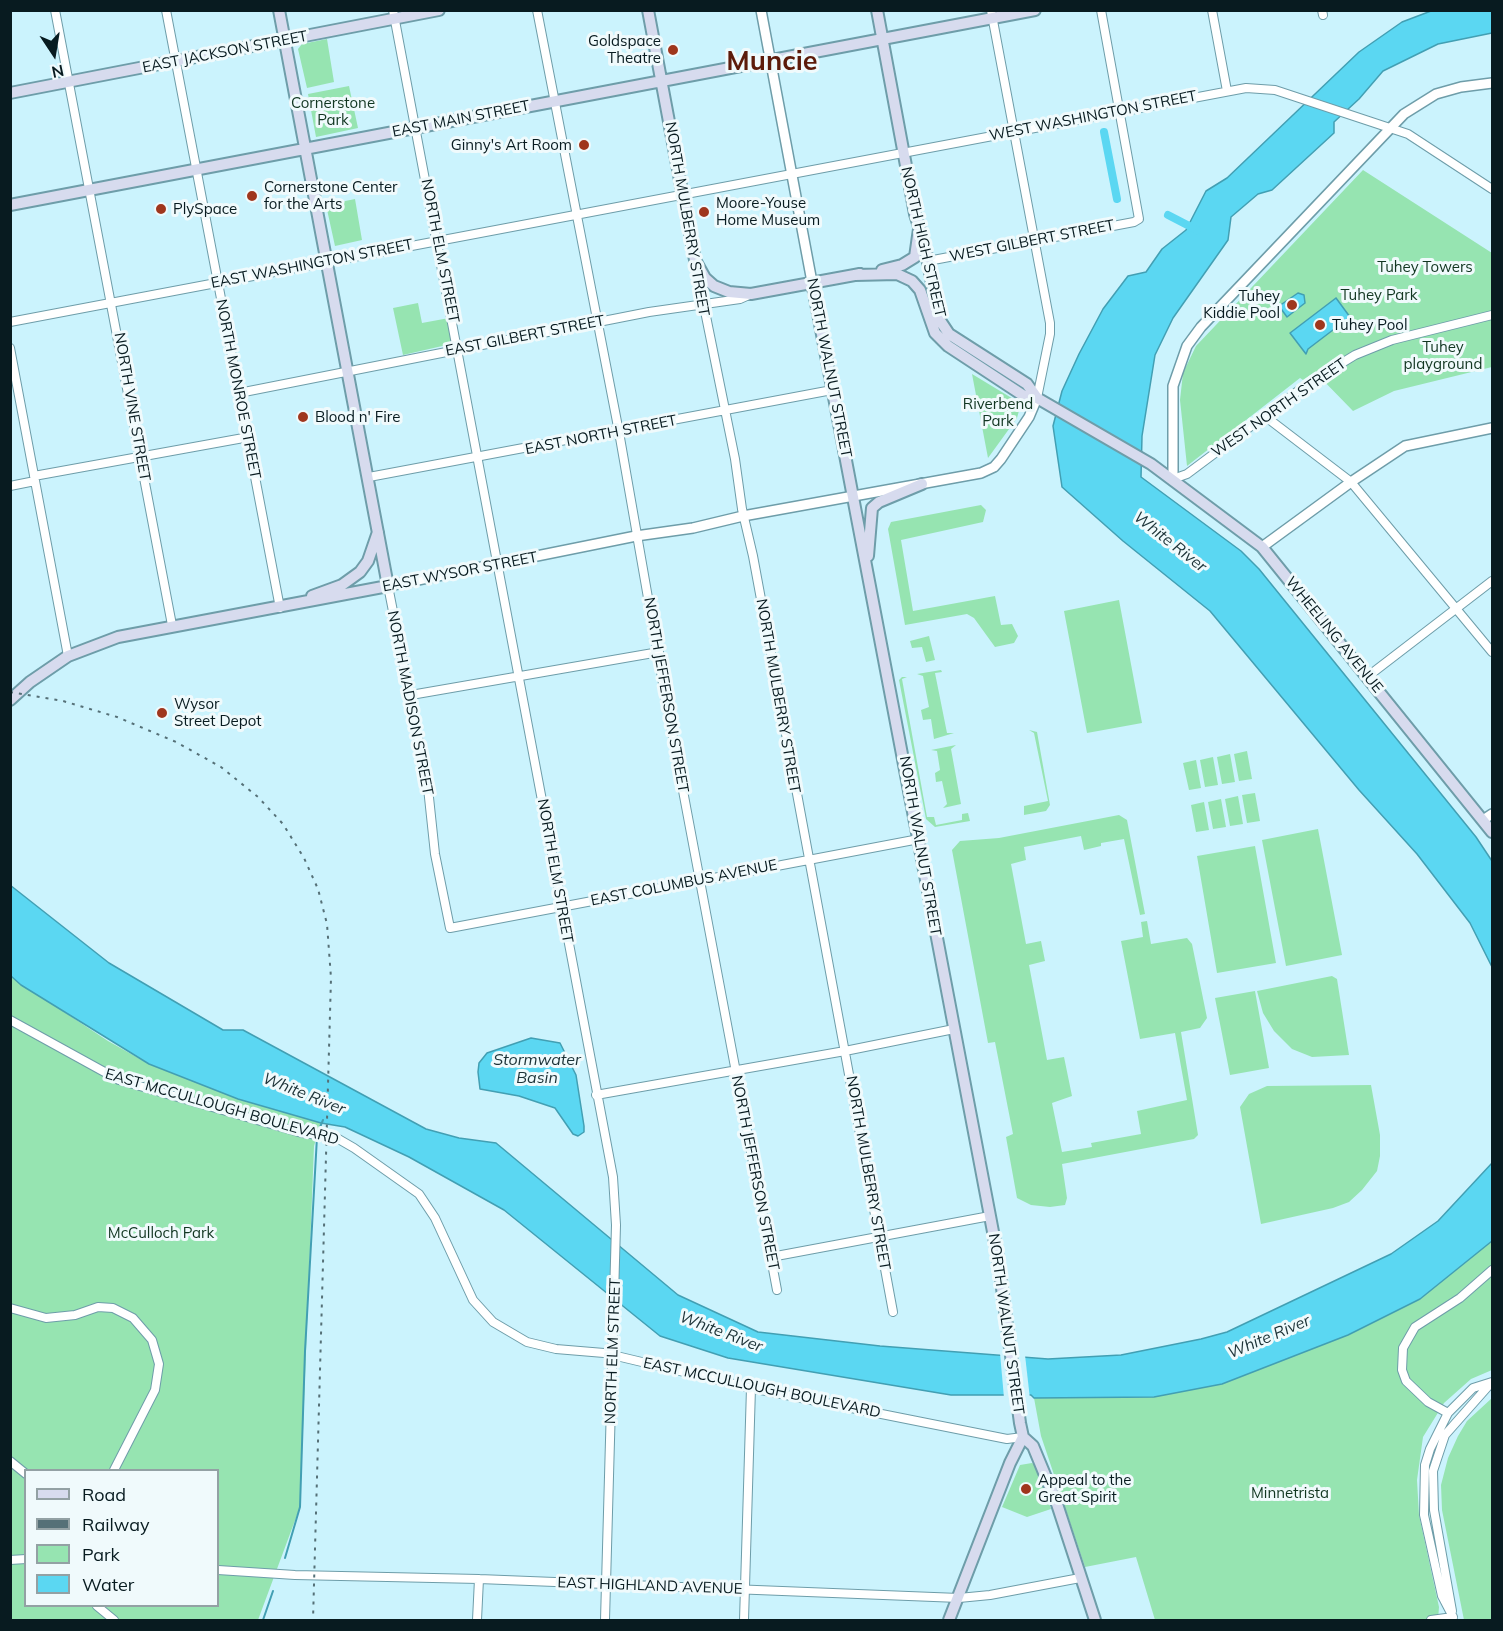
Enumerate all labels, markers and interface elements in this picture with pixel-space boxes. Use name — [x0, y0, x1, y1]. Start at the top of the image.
north arrow — [24, 24, 84, 84]
street label: EAST JACKSON STREET — [141, 27, 309, 77]
place label: Goldspace Theatre — [588, 32, 661, 67]
marker: Goldspace Theatre — [666, 43, 680, 57]
district label: Muncie — [726, 46, 818, 78]
text: N — [50, 61, 66, 83]
street label: WEST WASHINGTON STREET — [988, 87, 1198, 145]
park label: Cornerstone Park — [291, 94, 375, 129]
street label: EAST MAIN STREET — [391, 97, 531, 141]
street label: NORTH MULBERRY STREET — [661, 120, 713, 318]
place label: Ginny's Art Room — [451, 136, 572, 154]
marker: Ginny's Art Room — [577, 138, 591, 152]
street label: NORTH HIGH STREET — [897, 165, 949, 319]
place label: Cornerstone Center for the Arts — [264, 178, 397, 213]
street label: NORTH ELM STREET — [417, 178, 463, 324]
marker: Cornerstone Center for the Arts — [245, 189, 259, 203]
place label: Moore-Youse Home Museum — [716, 194, 820, 229]
place label: PlySpace — [173, 200, 237, 218]
marker: PlySpace — [154, 202, 168, 216]
marker: Moore-Youse Home Museum — [697, 205, 711, 219]
street label: WEST GILBERT STREET — [948, 216, 1116, 266]
street label: EAST WASHINGTON STREET — [210, 236, 414, 292]
park label: Tuhey Towers — [1377, 258, 1473, 276]
street label: NORTH WALNUT STREET — [803, 277, 855, 459]
park label: Tuhey Park — [1341, 286, 1417, 304]
place label: Tuhey Kiddie Pool — [1203, 287, 1280, 322]
street label: NORTH MONROE STREET — [212, 298, 264, 480]
marker: Tuhey Kiddie Pool — [1285, 298, 1299, 312]
street label: EAST GILBERT STREET — [444, 312, 606, 360]
place label: Tuhey Pool — [1332, 316, 1407, 334]
marker: Tuhey Pool — [1313, 318, 1327, 332]
street label: NORTH VINE STREET — [110, 331, 154, 483]
park label: Tuhey playground — [1404, 338, 1482, 373]
street label: WEST NORTH STREET — [1208, 355, 1350, 461]
park label: Riverbend Park — [963, 395, 1033, 430]
place label: Blood n' Fire — [315, 408, 400, 426]
marker: Blood n' Fire — [296, 410, 310, 424]
street label: EAST NORTH STREET — [524, 411, 678, 459]
water label: White River — [1130, 508, 1210, 576]
street label: EAST WYSOR STREET — [381, 548, 539, 596]
street label: WHEELING AVENUE — [1282, 573, 1386, 697]
street label: NORTH JEFFERSON STREET — [640, 596, 692, 794]
street label: NORTH MULBERRY STREET — [752, 597, 804, 795]
street label: NORTH MADISON STREET — [383, 609, 437, 797]
place label: Wysor Street Depot — [174, 695, 262, 730]
marker: Wysor Street Depot — [155, 706, 169, 720]
street label: NORTH WALNUT STREET — [895, 755, 945, 937]
street label: NORTH ELM STREET — [533, 797, 577, 945]
street label: EAST COLUMBUS AVENUE — [589, 856, 779, 910]
water label: Stormwater Basin — [493, 1050, 581, 1088]
street label: EAST MCCULLOUGH BOULEVARD — [103, 1065, 341, 1149]
water label: White River — [260, 1069, 348, 1119]
street label: NORTH JEFFERSON STREET — [727, 1074, 783, 1272]
street label: NORTH MULBERRY STREET — [842, 1074, 894, 1272]
park label: McCulloch Park — [108, 1224, 214, 1242]
street label: NORTH WALNUT STREET — [984, 1232, 1028, 1416]
street label: NORTH ELM STREET — [601, 1278, 625, 1424]
water label: White River — [677, 1307, 765, 1357]
water label: White River — [1225, 1311, 1313, 1363]
street label: EAST MCCULLOUGH BOULEVARD — [642, 1354, 882, 1422]
legend — [24, 1469, 219, 1607]
place label: Appeal to the Great Spirit — [1038, 1471, 1132, 1506]
marker: Appeal to the Great Spirit — [1019, 1482, 1033, 1496]
text: Road — [82, 1483, 126, 1506]
park label: Minnetrista — [1251, 1484, 1329, 1502]
text: Railway — [82, 1513, 150, 1536]
text: Park — [82, 1543, 120, 1566]
text: Water — [82, 1573, 134, 1596]
street label: EAST HIGHLAND AVENUE — [557, 1574, 743, 1598]

